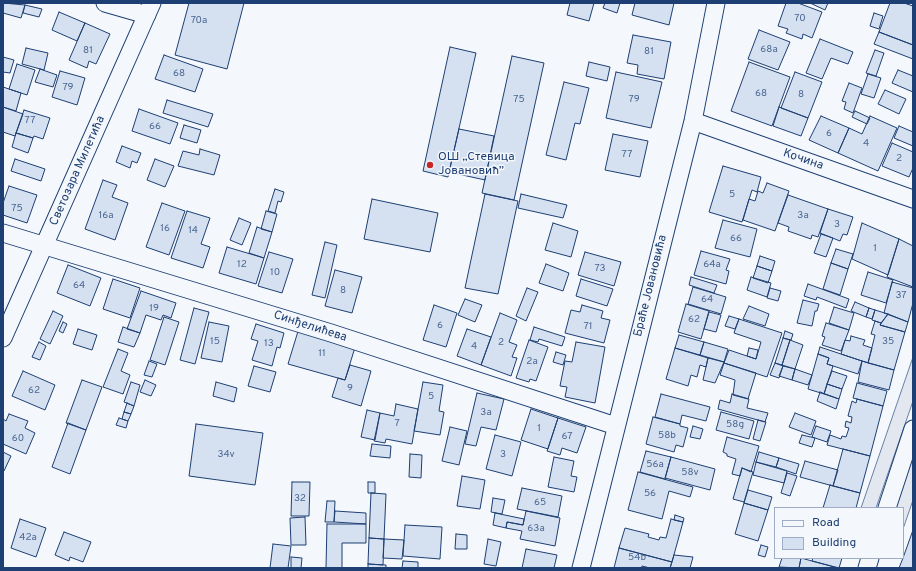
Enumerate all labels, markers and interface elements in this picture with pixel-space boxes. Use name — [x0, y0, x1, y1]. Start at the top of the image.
house number: 70 — [794, 13, 806, 25]
house number: 70a — [191, 15, 207, 27]
house number: 68a — [760, 44, 778, 56]
house number: 81 — [83, 45, 93, 57]
house number: 81 — [644, 46, 654, 58]
house number: 68 — [173, 68, 185, 80]
house number: 79 — [62, 82, 74, 94]
house number: 68 — [755, 88, 767, 100]
house number: 8 — [798, 89, 804, 101]
house number: 75 — [513, 94, 525, 106]
house number: 79 — [628, 94, 640, 106]
street label: Светозара Милетића — [47, 114, 109, 228]
house number: 77 — [25, 115, 35, 127]
house number: 66 — [149, 121, 161, 133]
house number: 6 — [826, 128, 832, 140]
house number: 4 — [863, 138, 869, 150]
street label: Кочина — [781, 146, 825, 174]
house number: 77 — [622, 149, 632, 161]
place label: ОШ „Стевица Јовановић” — [438, 151, 515, 179]
house number: 2 — [896, 153, 902, 165]
marker: ОШ „Стевица Јовановић” — [425, 160, 435, 170]
house number: 5 — [729, 189, 735, 201]
house number: 75 — [11, 203, 23, 215]
house number: 16a — [99, 210, 113, 222]
house number: 3a — [797, 210, 809, 222]
house number: 3 — [834, 219, 840, 231]
house number: 16 — [160, 223, 170, 235]
house number: 14 — [188, 225, 198, 237]
street label: Браће Јовановића — [631, 233, 671, 339]
house number: 66 — [730, 233, 742, 245]
house number: 1 — [873, 243, 877, 255]
house number: 12 — [237, 259, 247, 271]
house number: 64a — [703, 259, 721, 271]
house number: 73 — [594, 263, 606, 275]
house number: 10 — [270, 267, 280, 279]
house number: 64 — [73, 280, 85, 292]
house number: 8 — [340, 285, 346, 297]
house number: 37 — [895, 290, 907, 302]
house number: 64 — [701, 294, 713, 306]
house number: 19 — [149, 303, 159, 315]
street label: Синђелићева — [271, 308, 349, 346]
house number: 62 — [688, 314, 700, 326]
house number: 6 — [437, 320, 443, 332]
house number: 71 — [583, 321, 593, 333]
house number: 15 — [210, 336, 220, 348]
house number: 35 — [882, 336, 894, 348]
house number: 2 — [498, 337, 504, 349]
house number: 13 — [264, 338, 274, 350]
house number: 4 — [471, 341, 477, 353]
house number: 11 — [318, 348, 326, 360]
house number: 2a — [526, 356, 538, 368]
house number: 9 — [347, 383, 353, 395]
house number: 62 — [28, 385, 40, 397]
house number: 5 — [428, 391, 434, 403]
house number: 3a — [480, 407, 492, 419]
house number: 7 — [394, 418, 400, 430]
house number: 58g — [726, 419, 744, 431]
house number: 1 — [537, 423, 541, 435]
house number: 58b — [658, 430, 676, 442]
house number: 67 — [562, 431, 572, 443]
house number: 60 — [12, 433, 24, 445]
house number: 34v — [217, 449, 235, 461]
house number: 3 — [500, 449, 506, 461]
house number: 56a — [646, 459, 664, 471]
house number: 58v — [681, 467, 699, 479]
house number: 56 — [644, 488, 656, 500]
house number: 32 — [294, 493, 306, 505]
house number: 65 — [534, 497, 546, 509]
legend — [774, 507, 904, 559]
text: Road — [812, 515, 840, 531]
house number: 63a — [527, 523, 545, 535]
house number: 42a — [19, 532, 37, 544]
text: Building — [812, 535, 856, 551]
house number: 54b — [628, 552, 646, 564]

